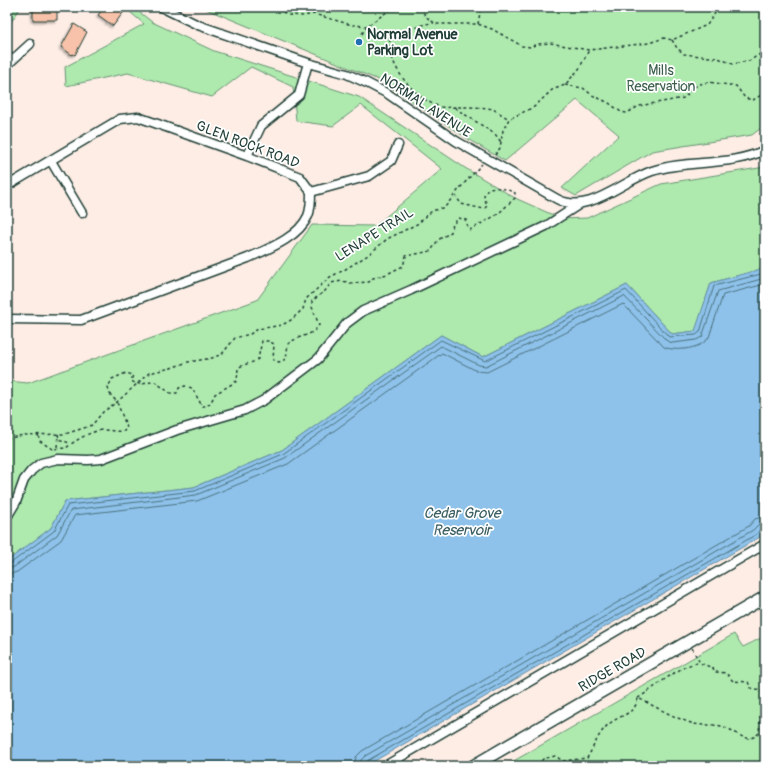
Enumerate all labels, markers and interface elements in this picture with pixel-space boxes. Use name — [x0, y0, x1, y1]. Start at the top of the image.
place label: Normal Avenue Parking Lot — [367, 26, 458, 59]
marker: Normal Avenue Parking Lot — [354, 37, 364, 47]
park label: Mills Reservation — [627, 62, 696, 95]
street label: NORMAL AVENUE — [377, 69, 475, 141]
street label: GLEN ROCK ROAD — [194, 117, 302, 172]
street label: LENAPE TRAIL — [332, 204, 417, 265]
water label: Cedar Grove Reservoir — [424, 504, 502, 540]
street label: RIDGE ROAD — [575, 643, 649, 696]

